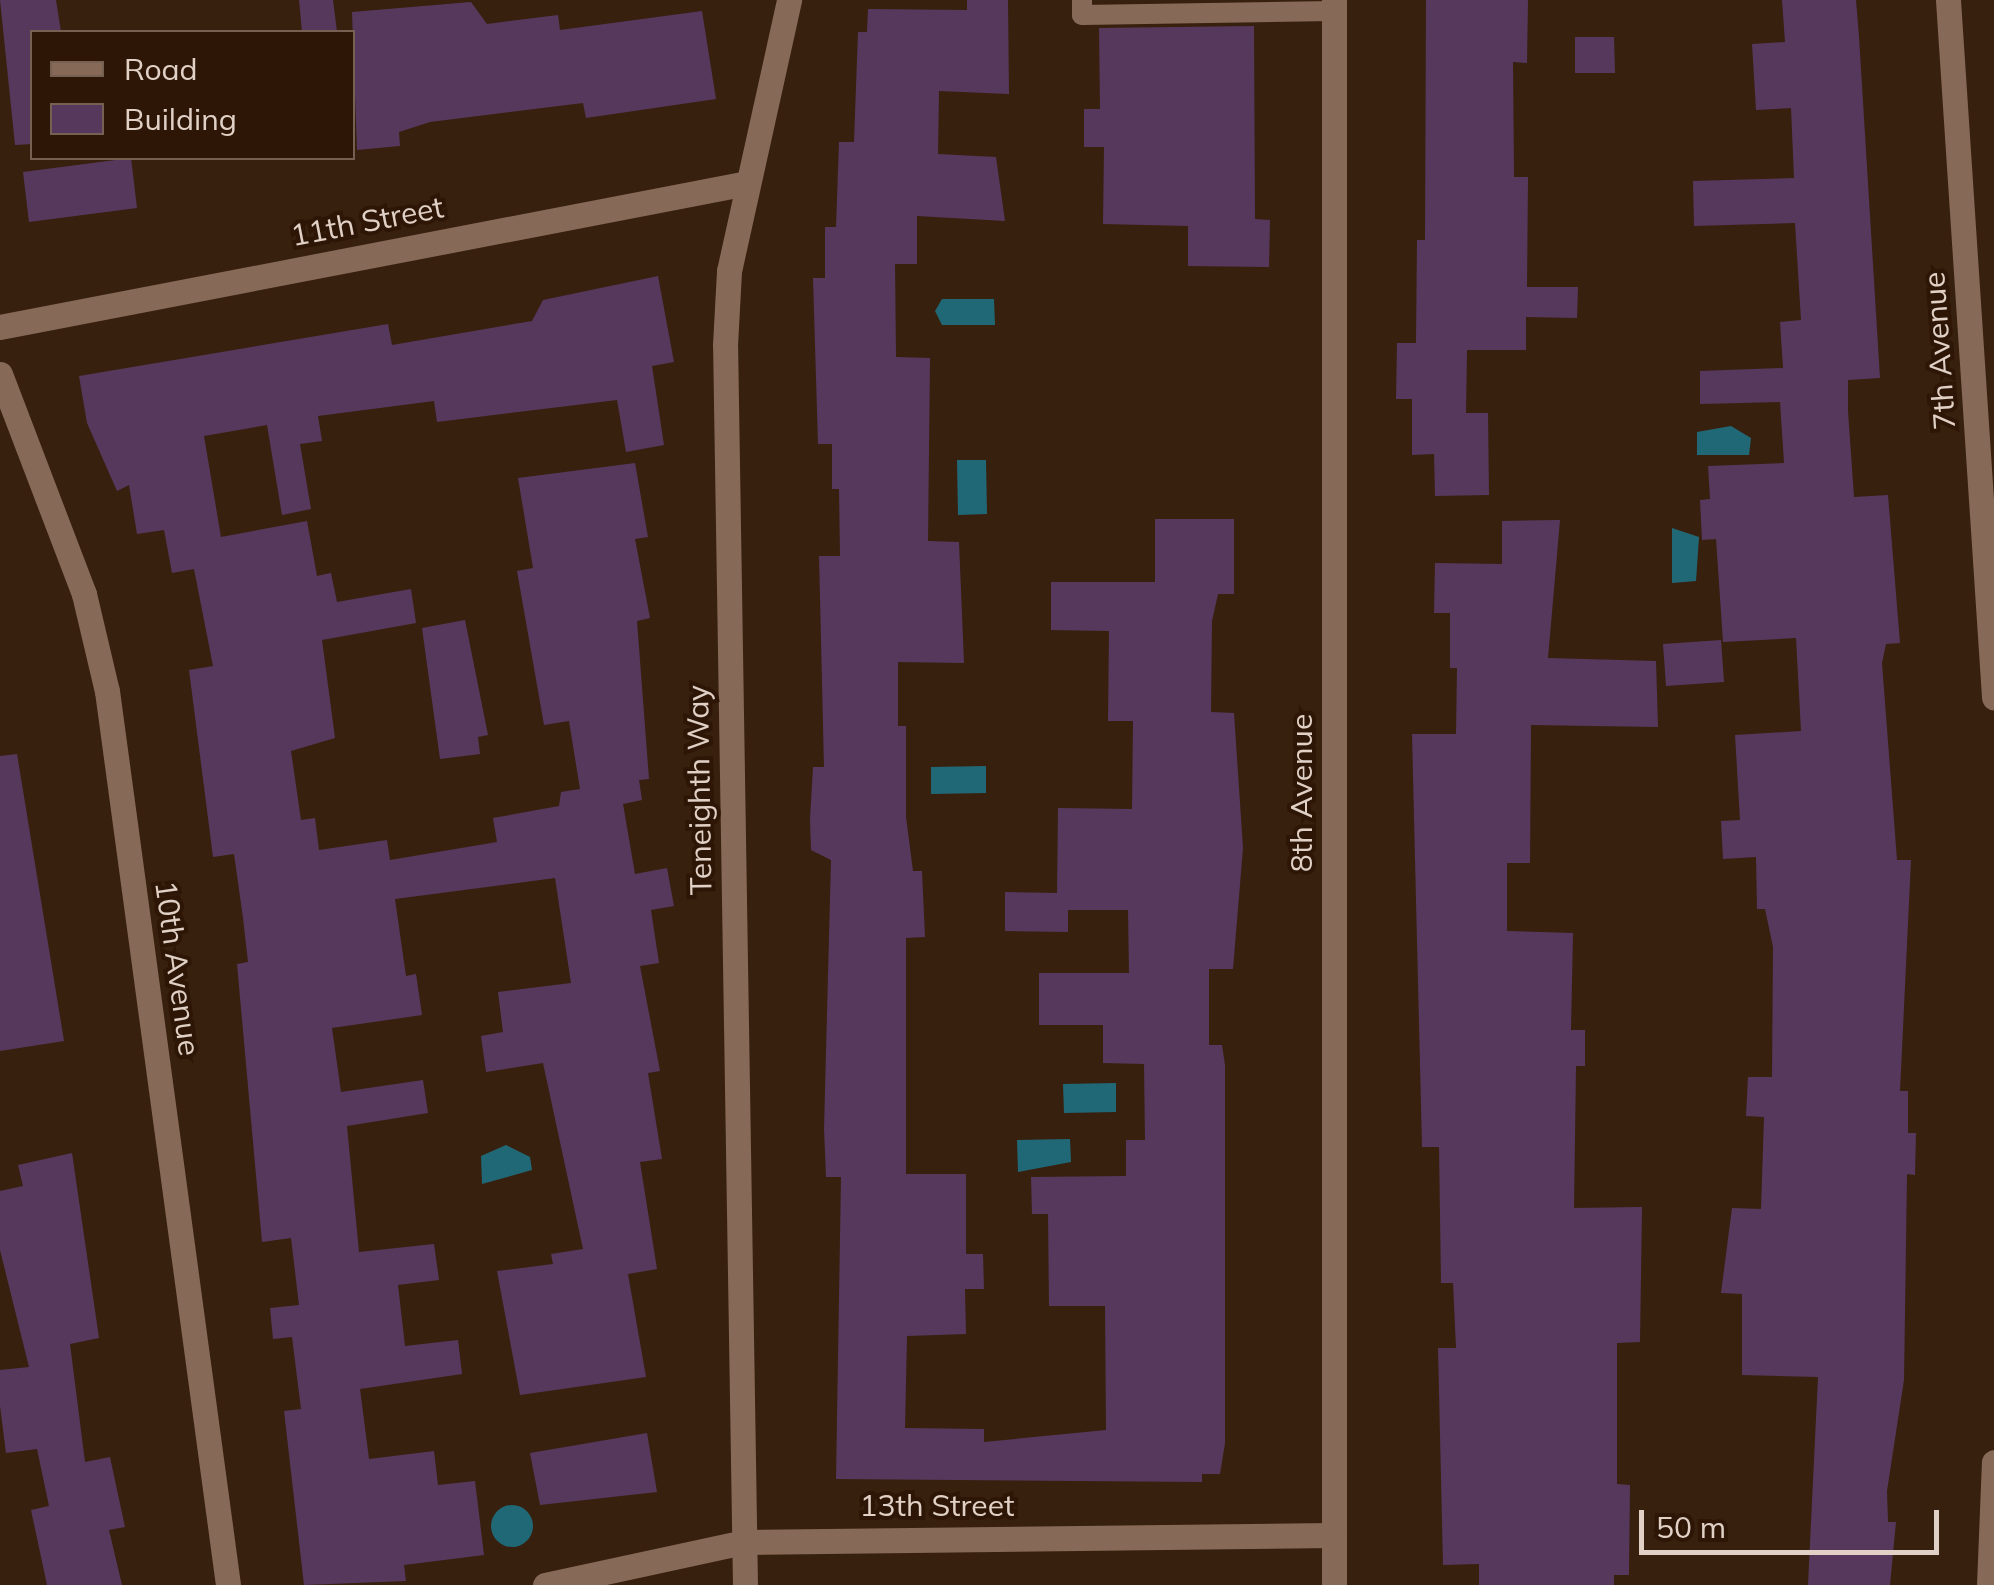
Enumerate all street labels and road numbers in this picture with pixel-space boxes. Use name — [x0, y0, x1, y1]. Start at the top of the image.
street label: 11th Street — [288, 189, 446, 253]
street label: 7th Avenue — [1916, 271, 1962, 431]
street label: Teneighth Way — [679, 685, 719, 895]
street label: 8th Avenue — [1283, 714, 1319, 872]
street label: 10th Avenue — [148, 878, 208, 1058]
street label: 13th Street — [860, 1487, 1014, 1523]

